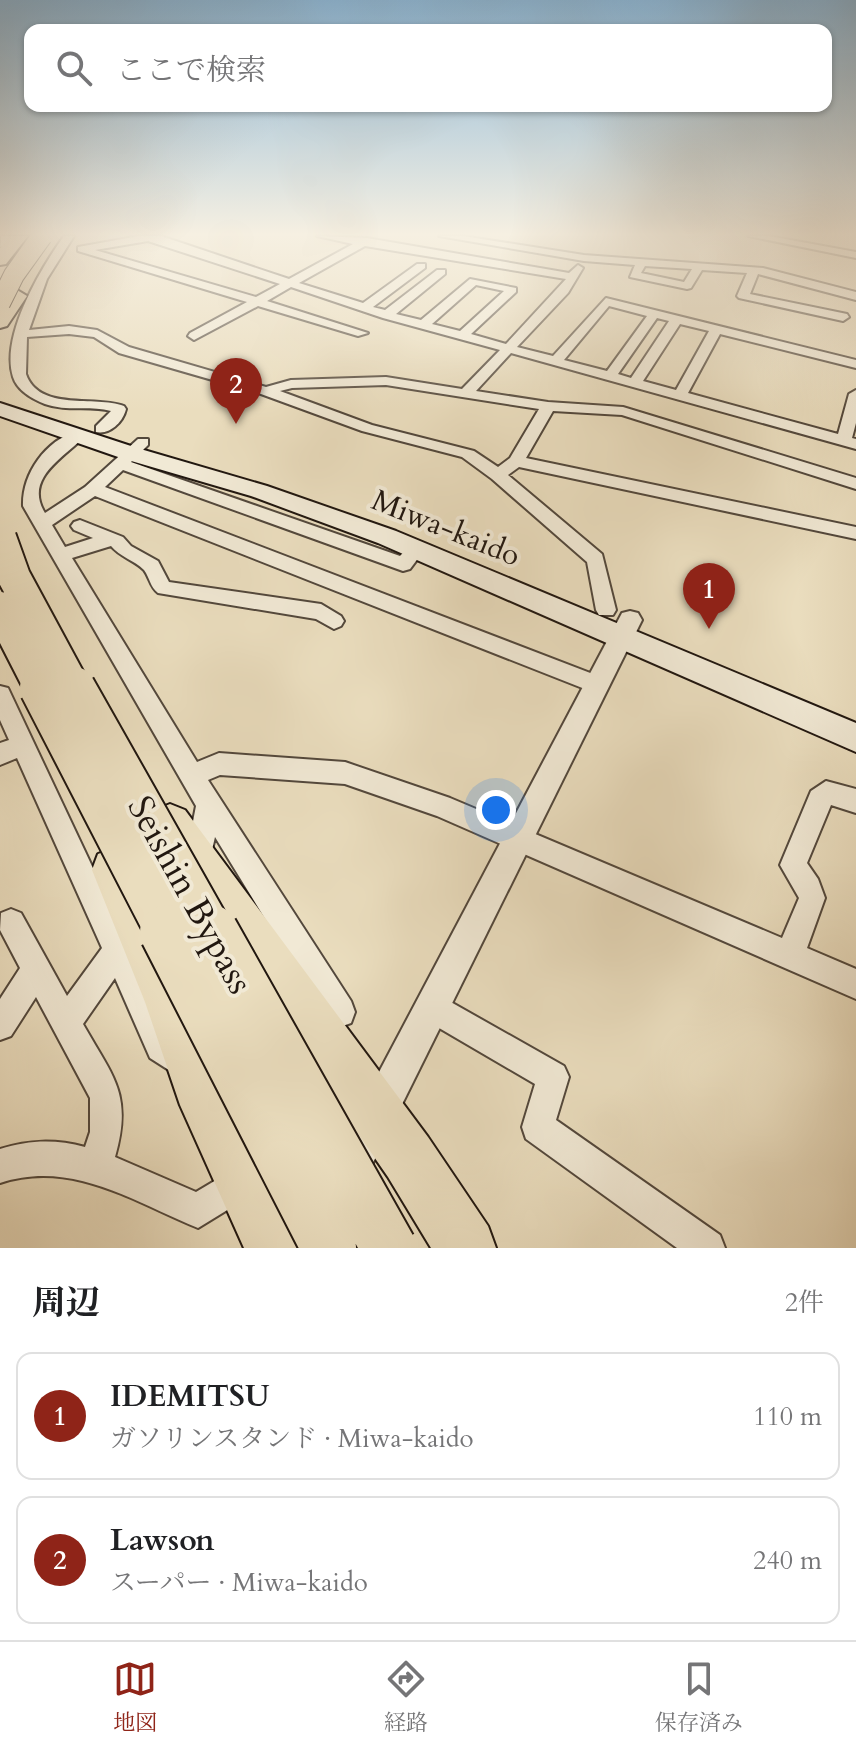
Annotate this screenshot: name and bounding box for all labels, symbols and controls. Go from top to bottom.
search box [24,24,832,112]
icon: search [52,46,96,90]
text: ここで検索 [116,50,266,91]
pin: 2 [210,358,262,424]
street label: Miwa-kaido [366,480,526,576]
pin: 1 [683,563,735,629]
street label: Seishin Bypass [116,787,264,1003]
your location [476,790,516,830]
text: 周辺 [32,1280,100,1326]
text: 2件 [785,1285,824,1320]
text: IDEMITSU [110,1376,270,1417]
text: 1 [53,1399,67,1434]
text: 110 m [753,1399,822,1434]
text: ガソリンスタンド · Miwa-kaido [110,1421,474,1456]
text: Lawson [110,1520,215,1561]
text: 2 [53,1543,67,1578]
text: 240 m [753,1543,822,1578]
text: スーパー · Miwa-kaido [110,1565,368,1600]
tab: 地図 [113,1657,157,1738]
tab: 経路 [384,1657,428,1738]
tab: 保存済み [655,1657,743,1738]

